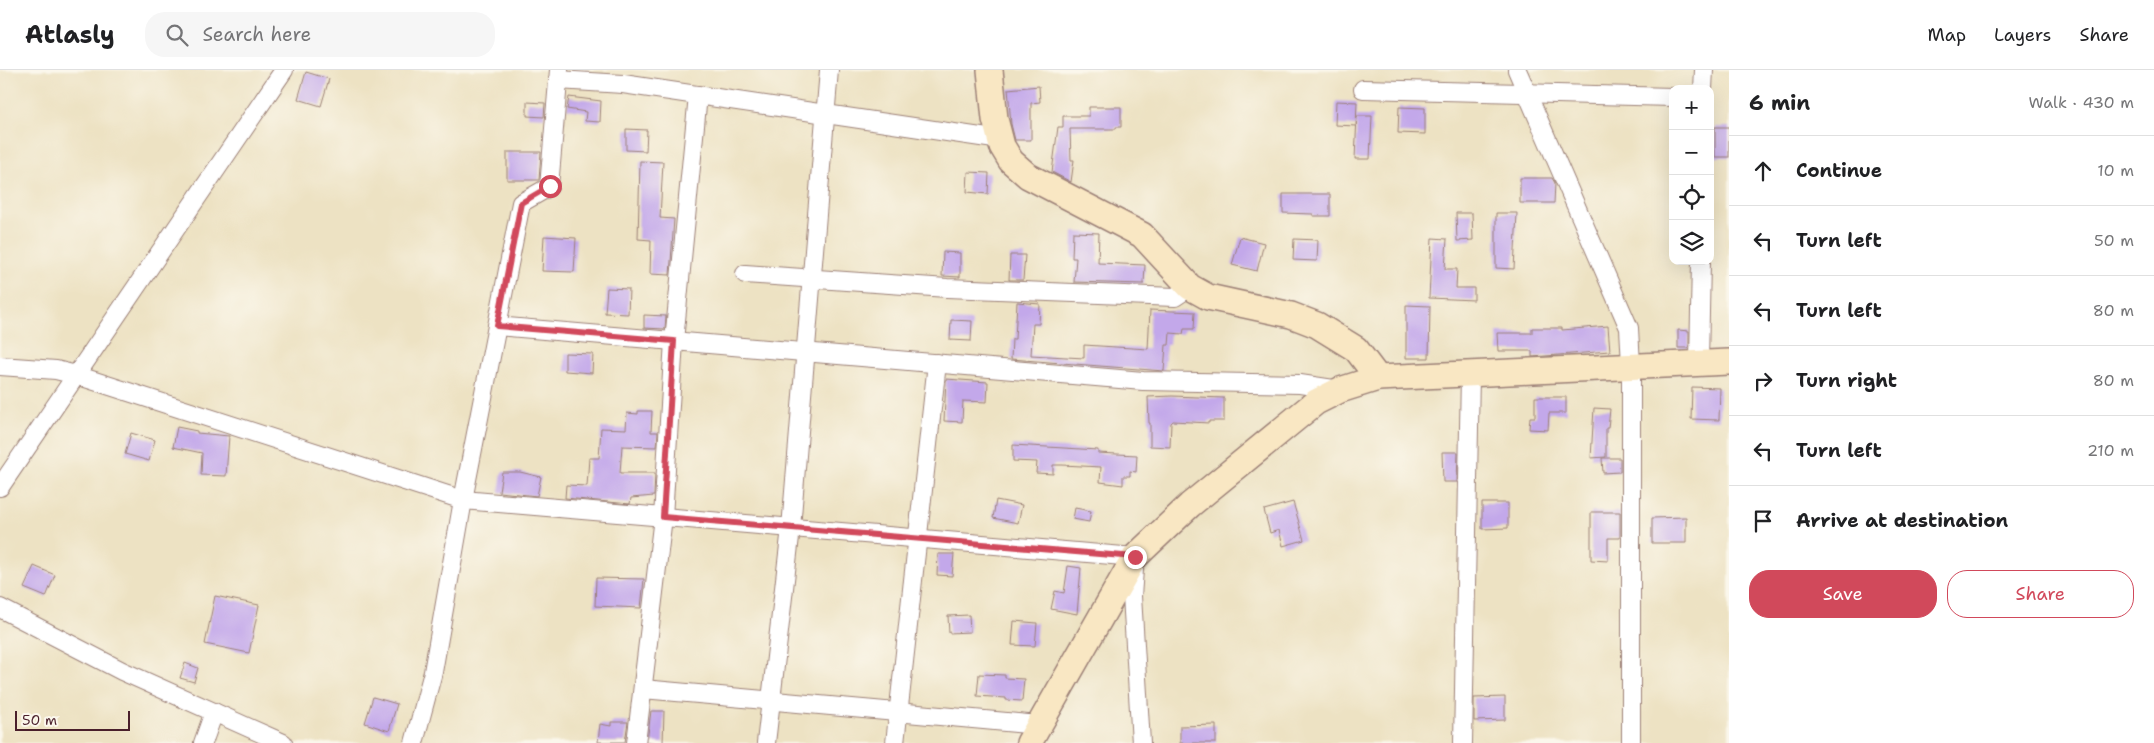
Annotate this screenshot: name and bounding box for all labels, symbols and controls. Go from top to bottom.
search box [145,12,495,57]
text: Atlasly [25,19,115,51]
icon: search [163,21,191,49]
text: Search here [203,22,311,47]
text: Map [1928,23,1966,47]
text: Layers [1994,23,2051,47]
text: Share [2079,23,2129,47]
map controls [1669,85,1714,265]
button: + [1669,85,1714,130]
text: 6 min [1749,89,1810,117]
text: Walk · 430 m [2028,92,2134,113]
button: − [1669,130,1714,175]
icon: ahead [1749,157,1777,185]
text: Continue [1796,158,1882,183]
text: 10 m [2097,160,2134,181]
route start [539,175,562,198]
button: locate [1669,175,1714,220]
button: layers [1669,220,1714,265]
icon: left [1749,227,1777,255]
text: Turn left [1796,228,1882,253]
text: 50 m [2094,230,2134,251]
icon: left [1749,297,1777,325]
text: Turn left [1796,298,1882,323]
text: 80 m [2093,300,2134,321]
icon: right [1749,367,1777,395]
text: Turn right [1796,368,1897,393]
text: 80 m [2093,370,2134,391]
icon: left [1749,437,1777,465]
text: Turn left [1796,438,1882,463]
text: 210 m [2087,440,2134,461]
icon: arrive [1749,507,1777,535]
text: Arrive at destination [1796,508,2008,533]
route end [1124,546,1147,569]
button: Save [1749,570,1937,618]
button: Share [1947,570,2134,618]
scale bar [15,708,130,731]
text: 50 m [22,711,57,729]

